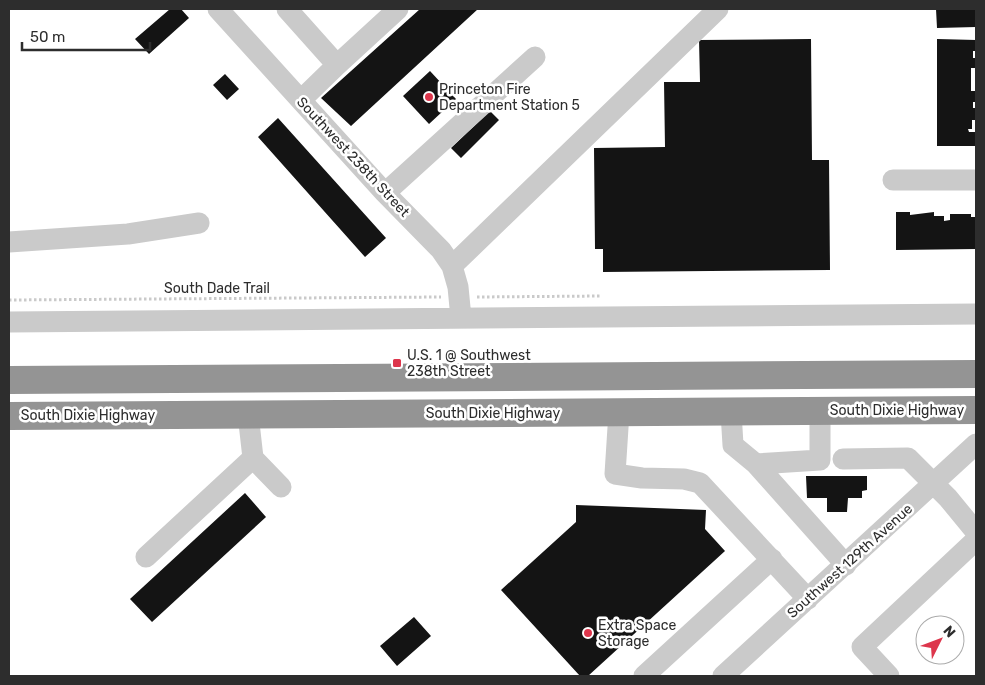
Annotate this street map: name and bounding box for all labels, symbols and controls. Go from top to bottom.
scale bar [22,20,150,52]
text: 50 m [30,28,65,46]
place label: Princeton Fire Department Station 5 [439,81,580,114]
marker: Princeton Fire Department Station 5 [423,91,435,103]
street label: Southwest 238th Street [293,94,413,221]
street label: South Dade Trail [164,280,270,297]
place label: U.S. 1 @ Southwest 238th Street [407,347,531,380]
marker: U.S. 1 @ Southwest 238th Street [391,357,403,369]
street label: South Dixie Highway [830,402,964,419]
street label: South Dixie Highway [426,405,560,422]
street label: South Dixie Highway [21,407,155,424]
street label: Southwest 129th Avenue [784,500,916,622]
north arrow [915,615,965,665]
place label: Extra Space Storage [598,617,676,650]
text: N [940,622,959,641]
marker: Extra Space Storage [582,627,594,639]

